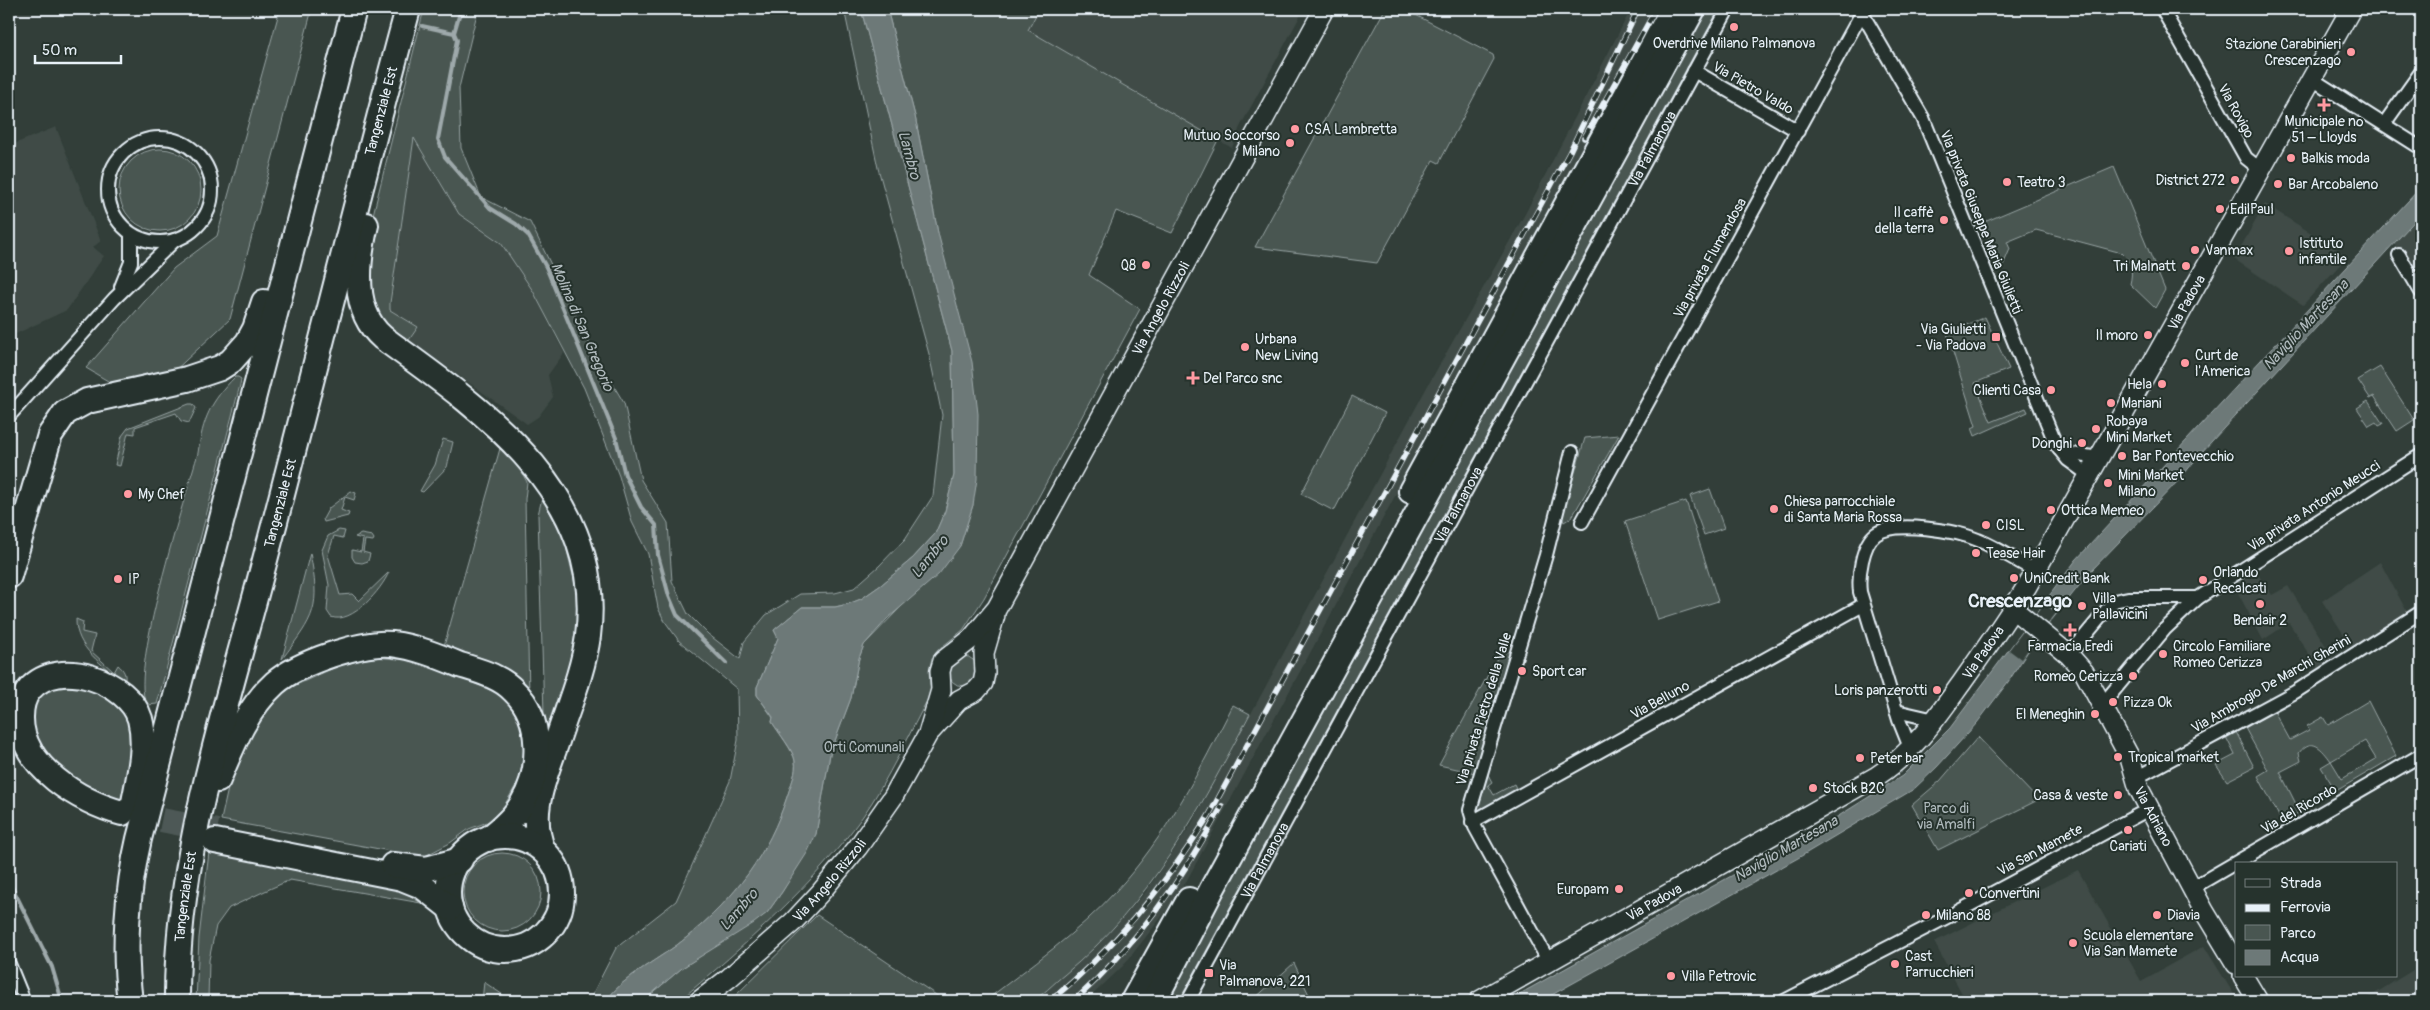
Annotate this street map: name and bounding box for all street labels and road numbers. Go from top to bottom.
street label: Via Pietro Valdo [1709,58,1797,118]
street label: Tangenziale Est [361,64,401,157]
street label: Via Rovigo [2214,81,2258,142]
street label: Via Palmanova [1624,108,1679,190]
street label: Via privata Giuseppe Maria Giulietti [1936,128,2026,317]
street label: Via privata Flumendosa [1670,195,1750,321]
street label: Via Angelo Rizzoli [1128,258,1193,358]
street label: Via Padova [2164,272,2209,333]
street label: Tangenziale Est [260,456,300,549]
street label: Via privata Antonio Meucci [2245,457,2384,555]
street label: Via Palmanova [1430,464,1486,546]
street label: Via Padova [1959,623,2007,682]
street label: Via privata Pietro della Valle [1453,630,1515,788]
street label: Via Ambrogio De Marchi Gherini [2188,631,2354,737]
street label: Via Belluno [1628,677,1693,723]
street label: Via del Ricordo [2258,780,2340,838]
street label: Via Adriano [2131,783,2177,850]
street label: Via Palmanova [1237,819,1292,902]
street label: Via San Mamete [1994,820,2086,880]
street label: Via Angelo Rizzoli [789,835,870,925]
street label: Tangenziale Est [171,849,200,942]
street label: Via Padova [1623,880,1685,925]

